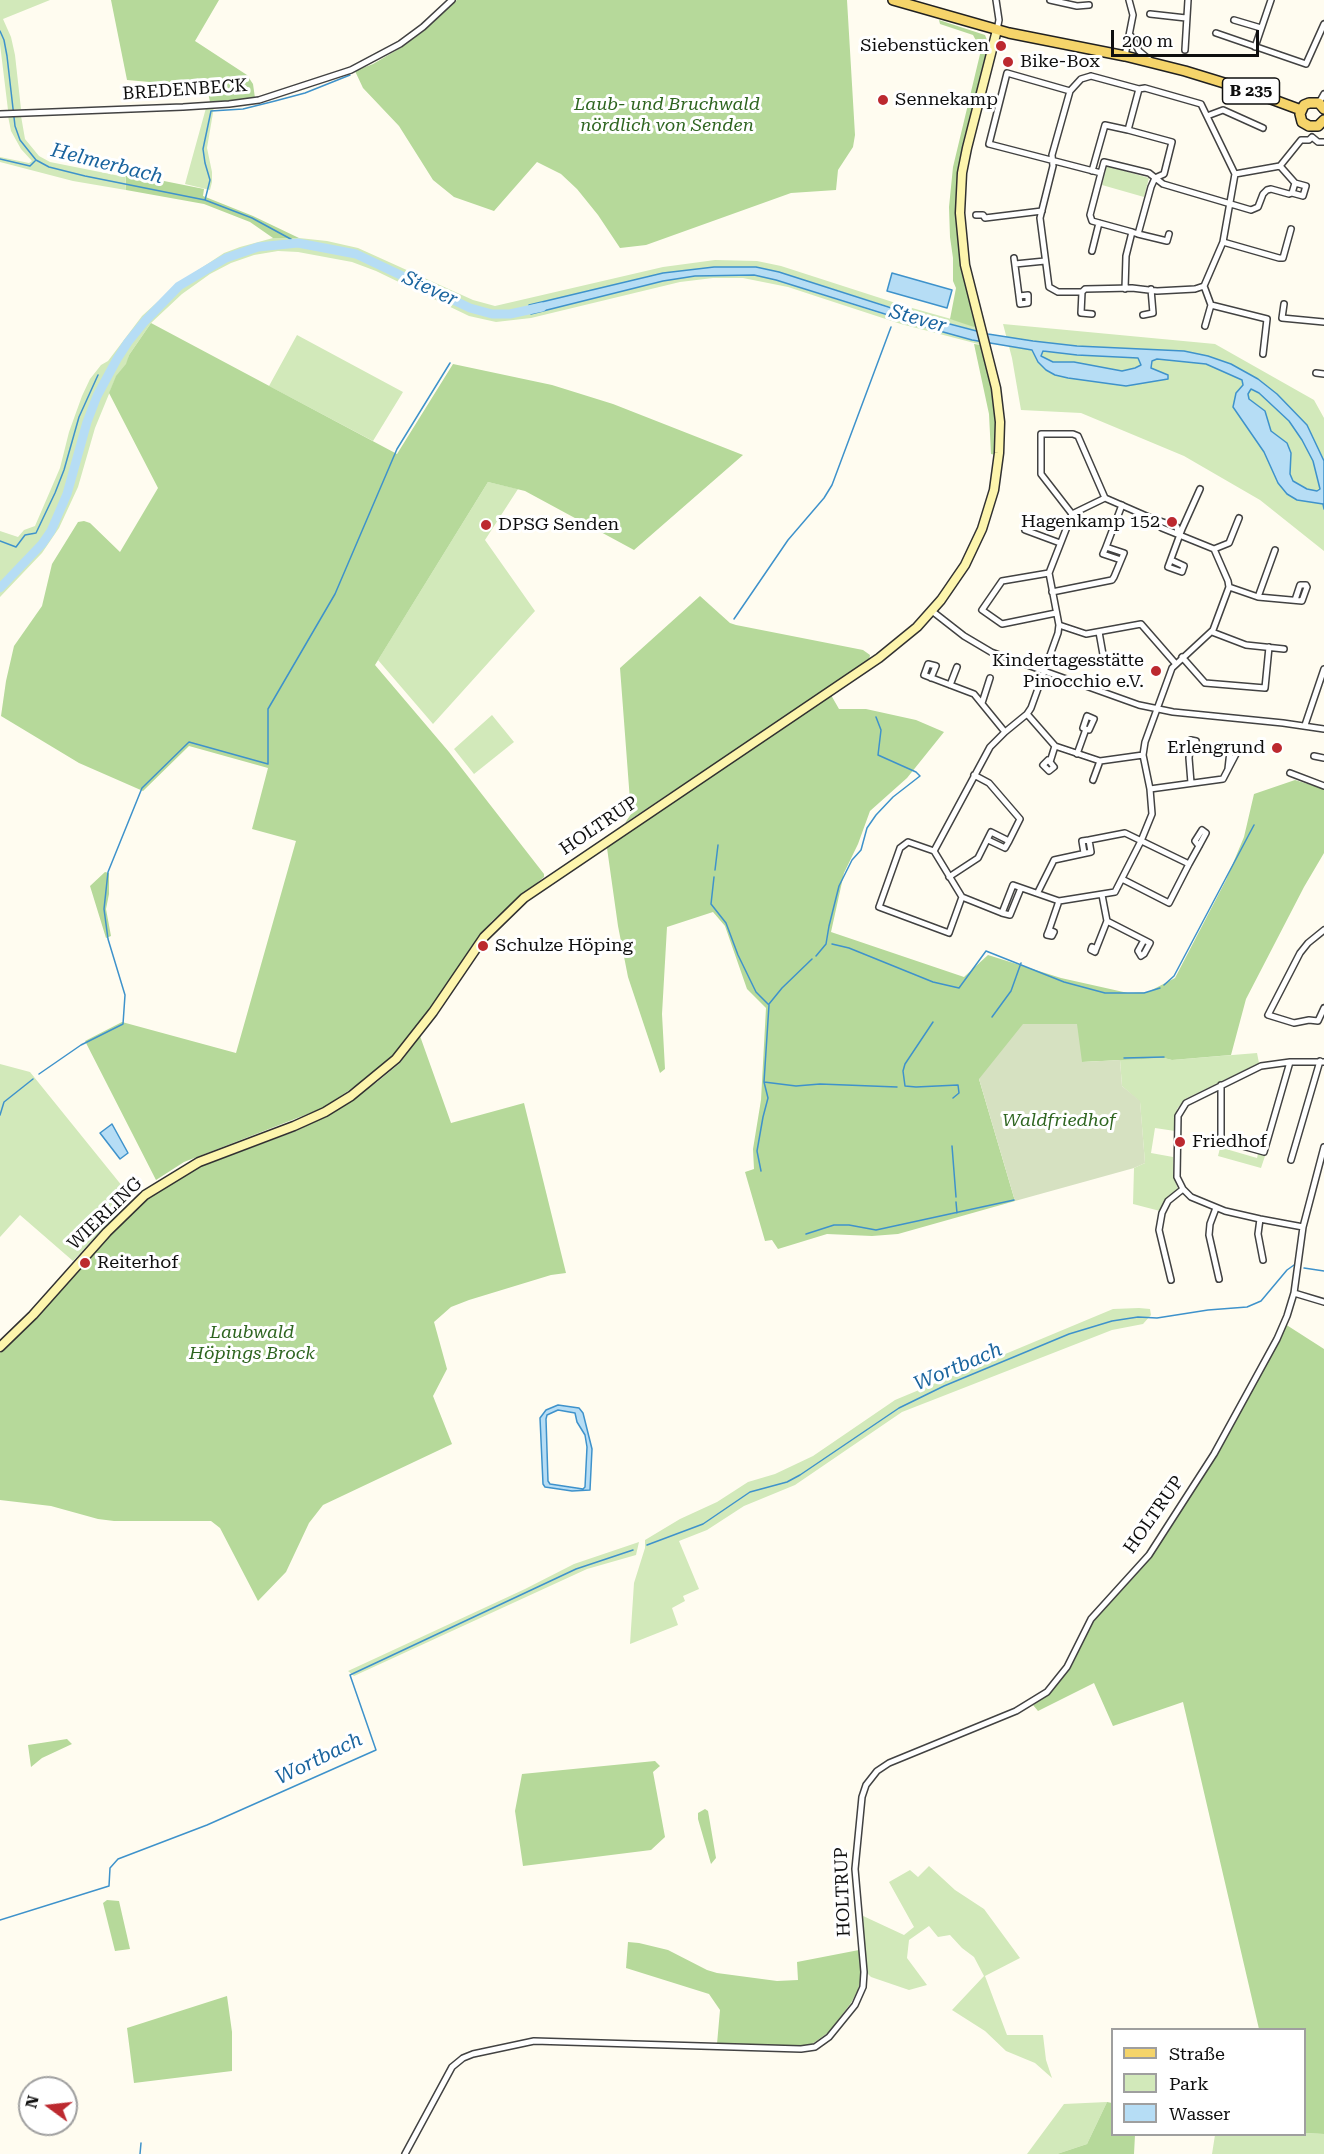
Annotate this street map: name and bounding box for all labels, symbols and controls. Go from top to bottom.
scale bar [1114,18,1262,56]
text: 200 m [1122,30,1173,51]
place label: Siebenstücken [860,35,989,57]
marker: Siebenstücken [994,39,1008,53]
place label: Bike-Box [1020,51,1100,73]
marker: Bike-Box [1001,55,1015,69]
street label: BREDENBECK [122,75,248,105]
road number: B 235 [1222,78,1280,104]
place label: Sennekamp [895,89,998,111]
marker: Sennekamp [876,93,890,107]
park label: Laub- und Bruchwald nördlich von Senden [574,94,760,136]
water label: Helmerbach [49,139,165,189]
water label: Stever [399,266,461,312]
water label: Stever [887,299,949,339]
place label: Hagenkamp 152 [1021,511,1160,533]
place label: DPSG Senden [498,514,619,536]
marker: Hagenkamp 152 [1165,515,1179,529]
marker: DPSG Senden [479,518,493,532]
place label: Kindertagesstätte Pinocchio e.V. [992,650,1144,692]
marker: Kindertagesstätte Pinocchio e.V. [1149,664,1163,678]
place label: Erlengrund [1167,737,1265,759]
marker: Erlengrund [1270,741,1284,755]
street label: HOLTRUP [556,792,642,860]
place label: Schulze Höping [495,935,633,957]
marker: Schulze Höping [476,939,490,953]
park label: Waldfriedhof [1002,1110,1116,1132]
place label: Friedhof [1192,1131,1267,1153]
marker: Friedhof [1173,1135,1187,1149]
street label: WIERLING [63,1173,147,1255]
place label: Reiterhof [97,1252,178,1274]
marker: Reiterhof [78,1256,92,1270]
park label: Laubwald Höpings Brock [189,1322,315,1364]
water label: Wortbach [910,1338,1006,1396]
street label: HOLTRUP [1119,1472,1189,1558]
water label: Wortbach [272,1728,366,1790]
street label: HOLTRUP [831,1847,855,1937]
legend [1111,2028,1306,2136]
text: Straße [1169,2043,1225,2064]
text: Park [1169,2073,1209,2094]
north arrow [18,2076,78,2136]
text: N [21,2093,43,2110]
text: Wasser [1169,2103,1230,2124]

